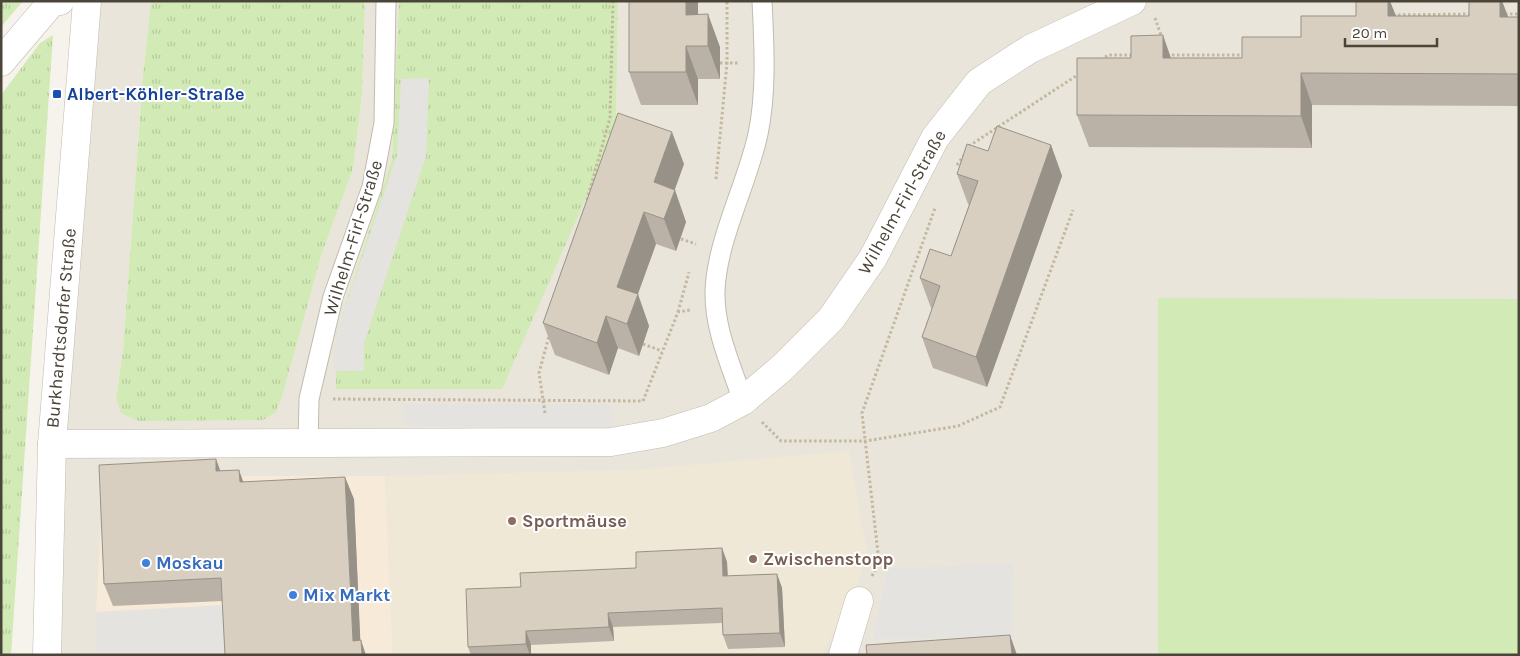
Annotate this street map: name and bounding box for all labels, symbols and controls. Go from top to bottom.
scale bar [1345,15,1438,47]
text: 20 m [1352,24,1387,42]
place label: Albert-Köhler-Straße [67,83,245,105]
marker: Albert-Köhler-Straße [51,88,63,100]
street label: Wilhelm-Firl-Straße [853,126,951,278]
street label: Wilhelm-Firl-Straße [319,157,387,319]
street label: Burkhardtsdorfer Straße [41,227,81,429]
place label: Sportmäuse [522,510,627,532]
marker: Sportmäuse [506,515,518,527]
place label: Zwischenstopp [763,548,894,570]
place label: Moskau [156,552,224,574]
marker: Zwischenstopp [747,553,759,565]
marker: Moskau [140,557,152,569]
place label: Mix Markt [303,584,390,606]
marker: Mix Markt [287,589,299,601]

